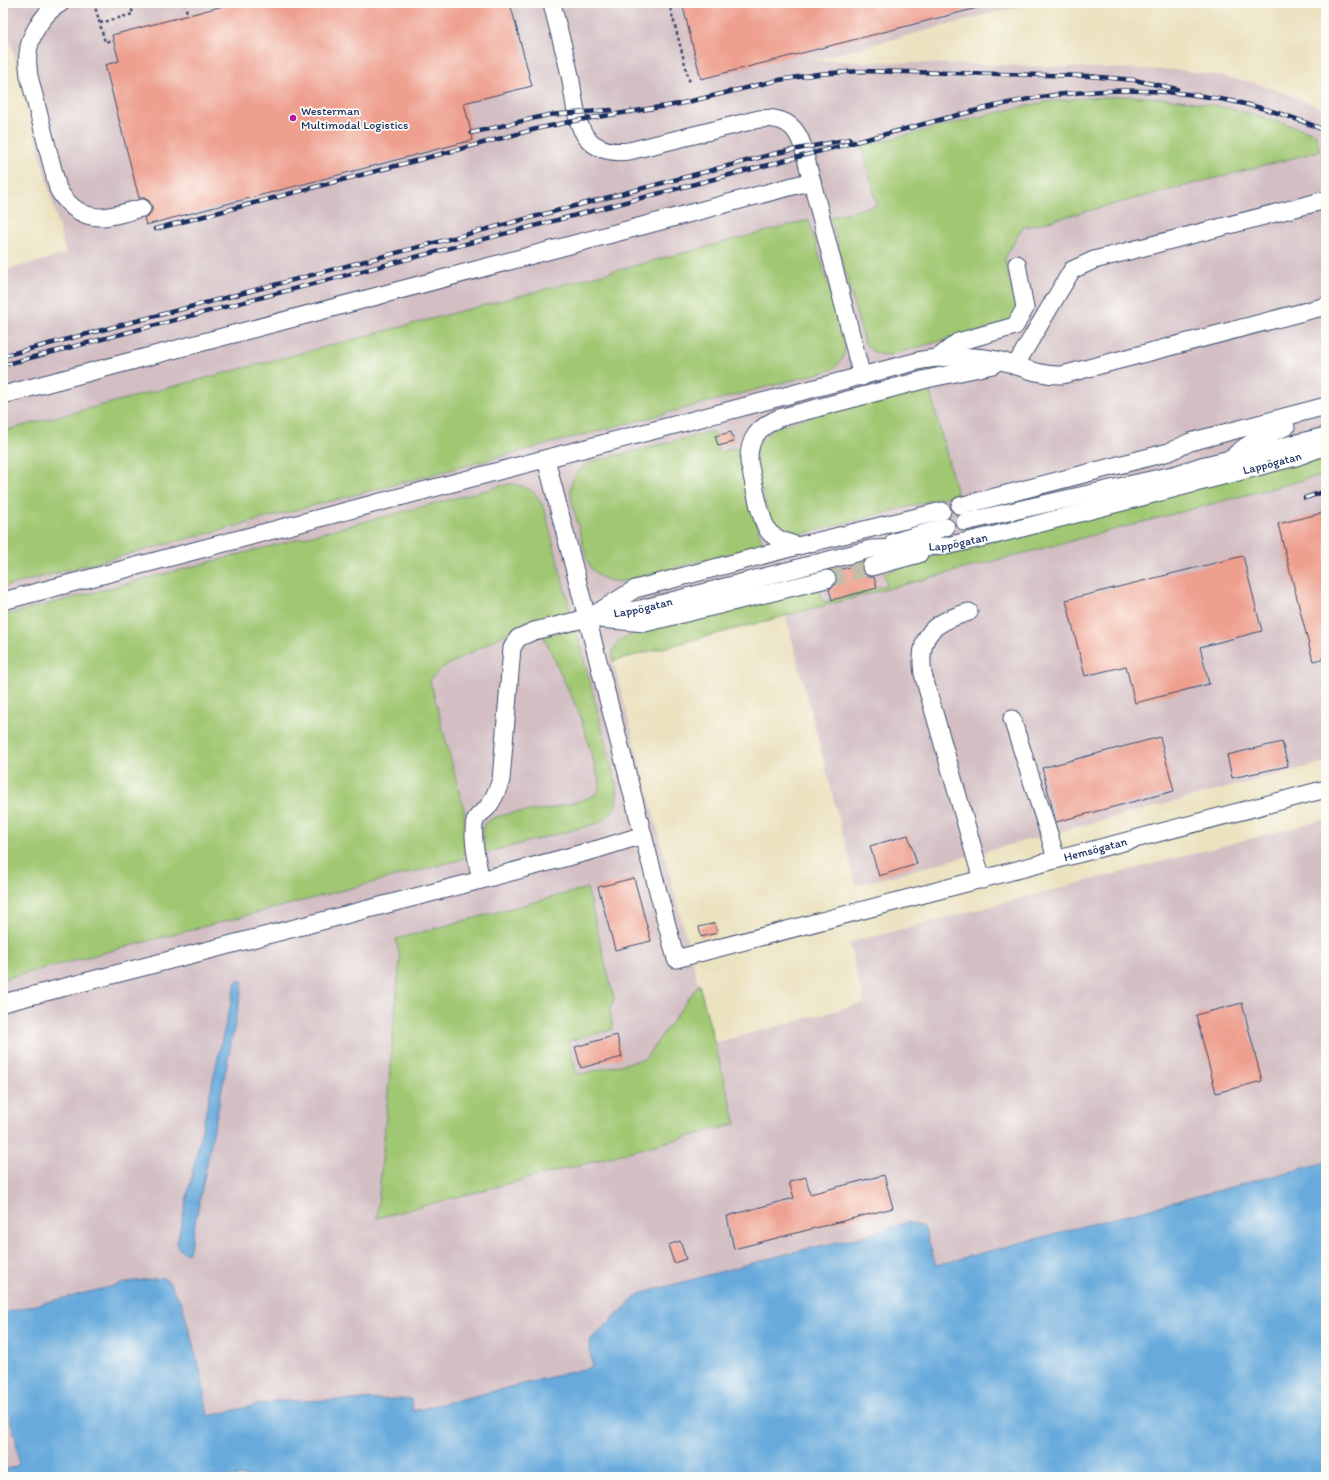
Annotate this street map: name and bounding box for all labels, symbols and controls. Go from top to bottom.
place label: Westerman Multimodal Logistics [301,104,408,132]
marker: Westerman Multimodal Logistics [288,113,298,123]
street label: Lappögatan [1241,448,1304,477]
street label: Lappögatan [928,530,990,554]
street label: Lappögatan [612,594,675,621]
street label: Hemsögatan [1062,834,1129,864]

